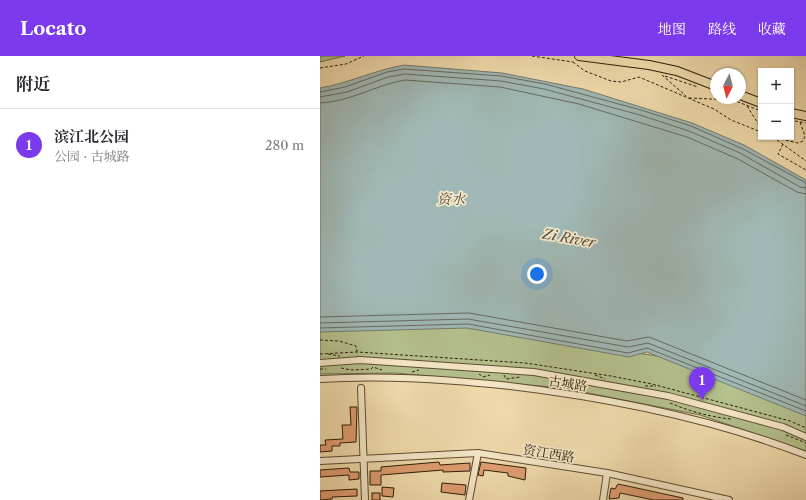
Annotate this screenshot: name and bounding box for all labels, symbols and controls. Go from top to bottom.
text: Locato [20,17,86,40]
text: 地图 [658,20,686,38]
text: 路线 [708,20,736,38]
text: 收藏 [758,20,786,38]
north arrow [710,68,746,104]
map controls [758,68,794,140]
button: + [758,68,794,104]
text: 附近 [16,74,50,94]
button: − [758,104,794,140]
text: 滨江北公园 [54,127,129,146]
text: 1 [26,137,32,153]
text: 280 m [265,137,304,153]
text: 公园 · 古城路 [54,148,130,164]
water label: 资水 [437,190,467,208]
water label: Zi River [540,224,599,252]
your location [527,264,547,284]
pin: 1 [689,367,715,400]
street label: 古城路 [547,372,589,394]
street label: 资江西路 [522,441,576,465]

